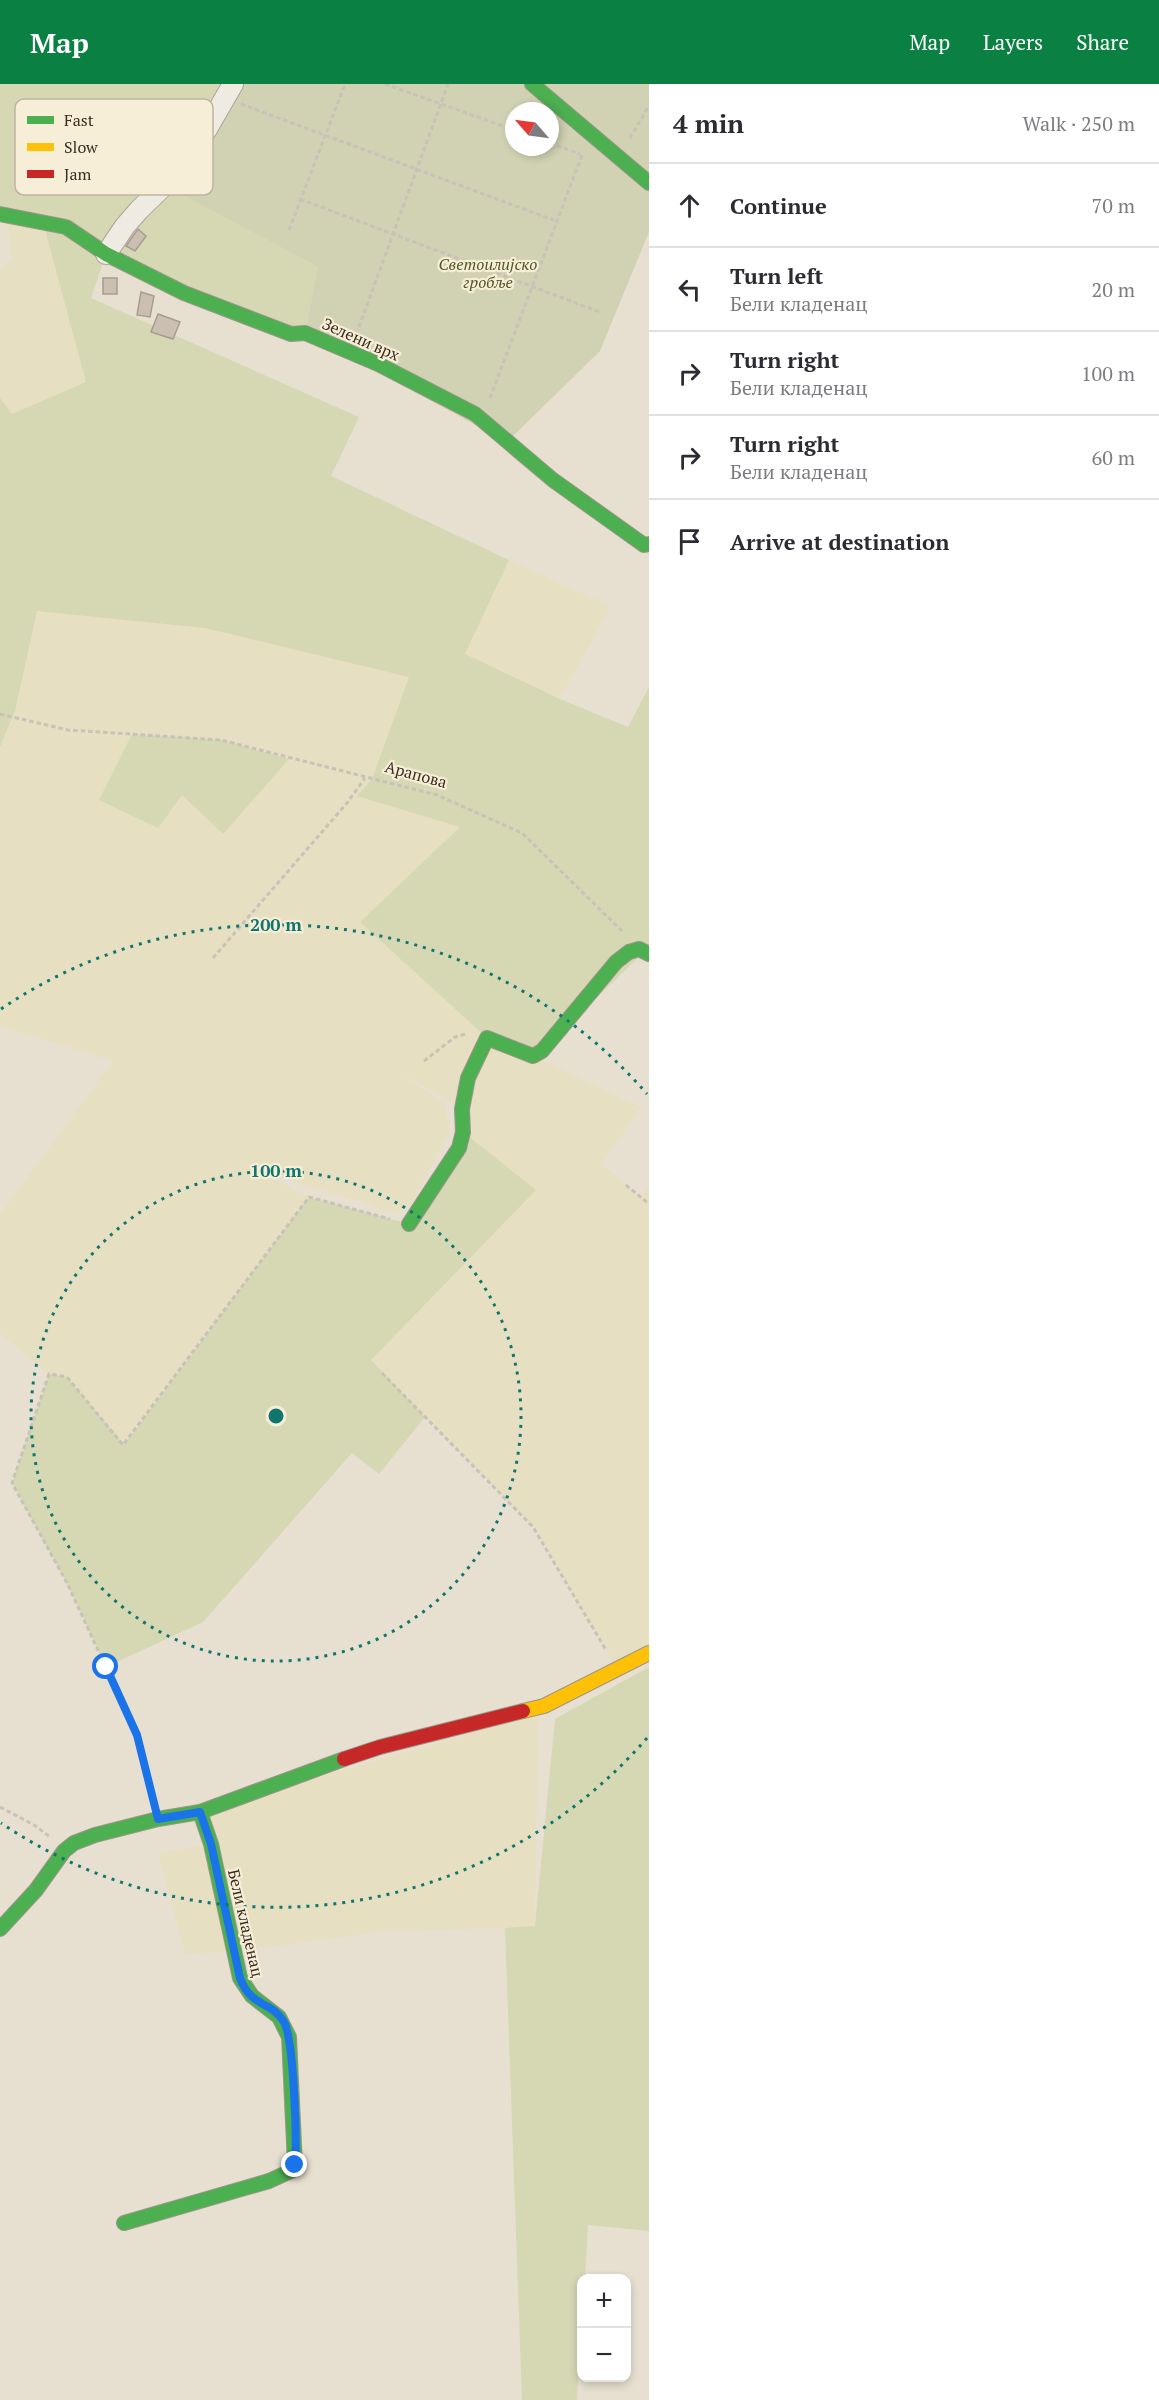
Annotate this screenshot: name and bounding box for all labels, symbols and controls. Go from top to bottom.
text: Map [30,24,89,61]
text: Map [909,28,950,56]
text: Layers [983,28,1043,56]
text: Share [1076,28,1129,56]
legend [15,99,213,195]
north arrow [505,102,559,156]
text: 4 min [673,106,744,140]
text: Fast [64,109,94,131]
text: Walk · 250 m [1023,110,1135,137]
text: Slow [64,136,98,158]
text: Jam [64,163,92,185]
icon: ahead [673,189,706,222]
text: Continue [730,191,827,220]
text: 70 m [1092,192,1135,219]
park label: Светоилијско гробље [439,253,537,293]
text: Turn left [730,261,823,290]
icon: left [673,273,706,306]
text: 20 m [1092,276,1135,303]
text: Бели кладенац [730,290,868,317]
street label: Зелени врх [319,312,404,366]
text: Turn right [730,345,839,374]
icon: right [673,357,706,390]
text: 100 m [1081,360,1135,387]
text: Бели кладенац [730,374,868,401]
text: Turn right [730,429,839,458]
icon: right [673,441,706,474]
text: 60 m [1092,444,1135,471]
text: Бели кладенац [730,458,868,485]
icon: arrive [673,525,706,558]
text: Arrive at destination [730,527,949,556]
street label: Арапова [383,755,449,793]
text: 200 m [250,912,302,936]
text: 100 m [250,1158,302,1182]
centre of rings [266,1406,286,1426]
route start [92,1653,118,1679]
street label: Бели кладенац [223,1867,269,1979]
route end [281,2151,307,2177]
map controls [577,2274,631,2382]
button: + [577,2274,631,2328]
button: − [577,2328,631,2382]

